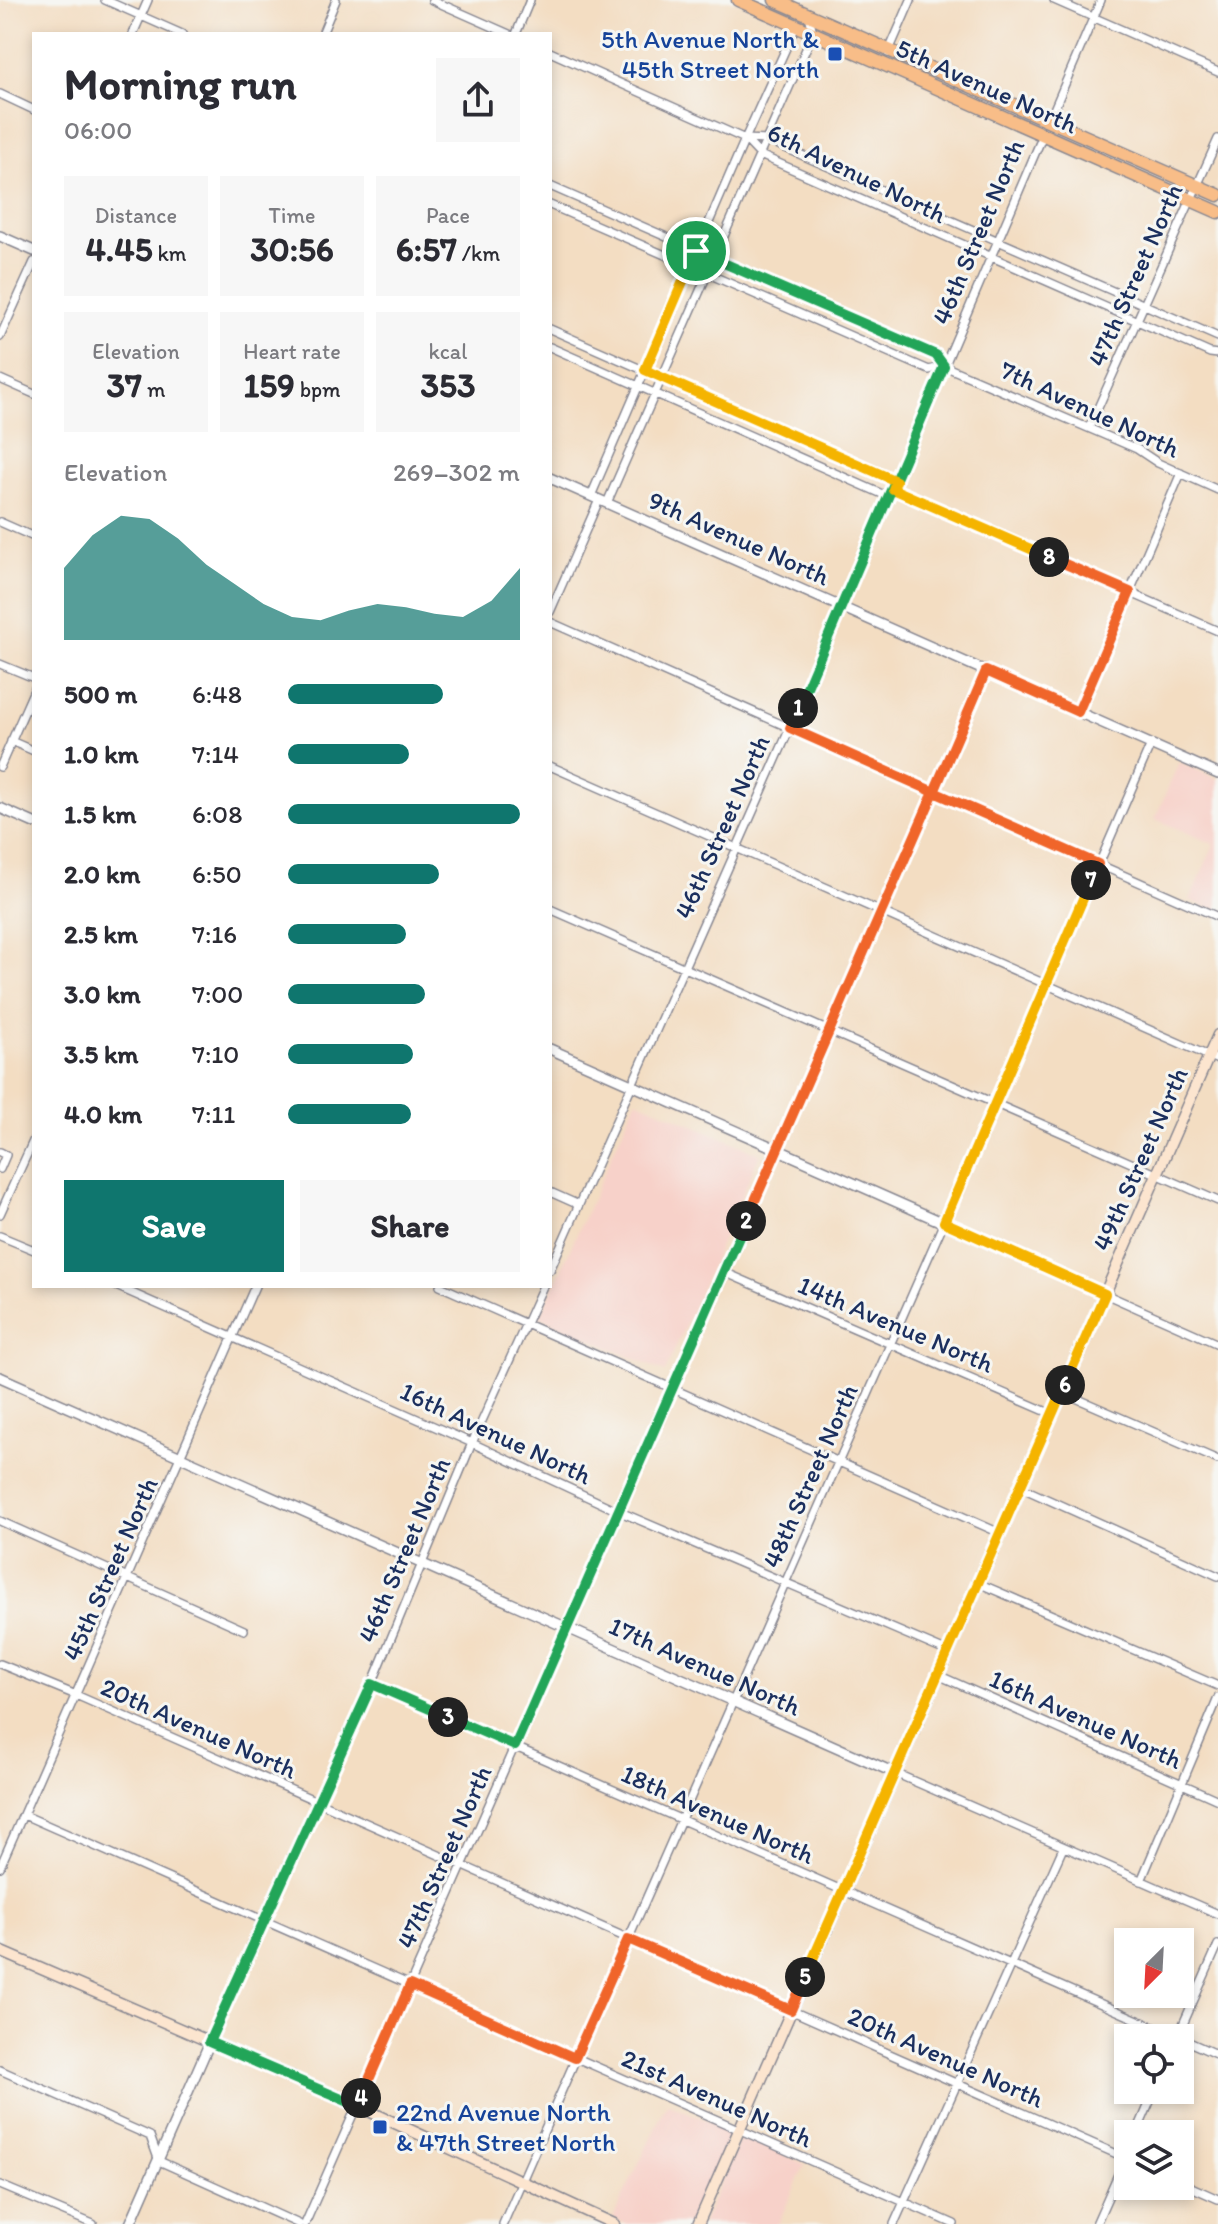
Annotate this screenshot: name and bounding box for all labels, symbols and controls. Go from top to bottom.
place label: 5th Avenue North & 45th Street North [601,23,819,85]
street label: 5th Avenue North [891,32,1083,140]
marker: 5th Avenue North & 45th Street North [826,45,844,63]
text: Morning run [64,57,297,110]
button: share [436,58,520,142]
text: 06:00 [64,114,132,146]
street label: 6th Avenue North [762,116,952,230]
street label: 46th Street North [925,135,1031,329]
street label: 47th Street North [1080,179,1190,371]
text: Distance [95,202,177,229]
text: Time [269,202,315,229]
text: Pace [426,202,470,229]
pin [662,217,730,285]
text: 4.45 [85,229,153,270]
text: 30:56 [250,229,334,270]
text: 6:57 [396,229,457,270]
icon: arrive [674,229,718,273]
text: km [153,240,187,267]
text: /km [457,240,500,267]
text: Elevation [92,338,180,365]
text: Heart rate [243,338,341,365]
text: kcal [428,338,468,365]
street label: 7th Avenue North [995,353,1185,465]
text: 37 [107,365,142,406]
text: 159 [243,365,295,406]
text: 353 [421,365,475,406]
text: m [142,376,165,403]
text: bpm [295,376,341,403]
text: Elevation [64,456,167,488]
text: 269–302 m [393,456,520,488]
street label: 9th Avenue North [643,484,835,592]
pin: 8 [1029,537,1069,577]
text: 8 [1043,543,1055,570]
text: 500 m [64,678,137,710]
text: 6:48 [192,678,242,710]
pin: 1 [778,688,818,728]
text: 1 [793,694,803,721]
street label: 46th Street North [667,730,777,924]
text: 1.0 km [64,738,139,770]
text: 7:14 [192,738,239,770]
text: 1.5 km [64,798,136,830]
text: 6:08 [192,798,242,830]
text: 2.0 km [64,858,140,890]
text: 6:50 [192,858,242,890]
pin: 7 [1071,860,1111,900]
text: 7 [1086,866,1096,893]
text: 2.5 km [64,918,138,950]
text: 7:16 [192,918,237,950]
text: 3.0 km [64,978,141,1010]
text: 7:00 [192,978,243,1010]
text: 3.5 km [64,1038,138,1070]
text: 7:10 [192,1038,239,1070]
street label: 49th Street North [1085,1062,1195,1256]
text: 4.0 km [64,1098,142,1130]
text: 7:11 [192,1098,235,1130]
button: Save [64,1180,284,1272]
button: Share [300,1180,520,1272]
pin: 2 [726,1201,766,1241]
text: 2 [740,1207,752,1234]
street label: 14th Avenue North [793,1268,999,1380]
pin: 6 [1045,1365,1085,1405]
text: 6 [1059,1371,1071,1398]
street label: 16th Avenue North [395,1375,597,1491]
street label: 48th Street North [755,1379,865,1573]
street label: 46th Street North [351,1453,457,1647]
street label: 45th Street North [55,1472,165,1666]
street label: 17th Avenue North [604,1609,806,1723]
street label: 16th Avenue North [985,1662,1187,1776]
street label: 20th Avenue North [96,1670,302,1786]
pin: 3 [428,1697,468,1737]
text: 3 [442,1703,454,1730]
street label: 18th Avenue North [616,1757,820,1871]
street label: 47th Street North [389,1761,499,1953]
north arrow [1114,1928,1194,2008]
map controls [1114,1928,1194,2200]
pin: 5 [785,1957,825,1997]
text: 5 [799,1963,811,1990]
street label: 20th Avenue North [843,1999,1049,2115]
button: locate [1114,2024,1194,2104]
street label: 21st Avenue North [617,2042,817,2154]
pin: 4 [341,2078,381,2118]
text: 4 [354,2084,368,2111]
place label: 22nd Avenue North & 47th Street North [396,2096,615,2158]
marker: 22nd Avenue North & 47th Street North [371,2118,389,2136]
button: layers [1114,2120,1194,2200]

